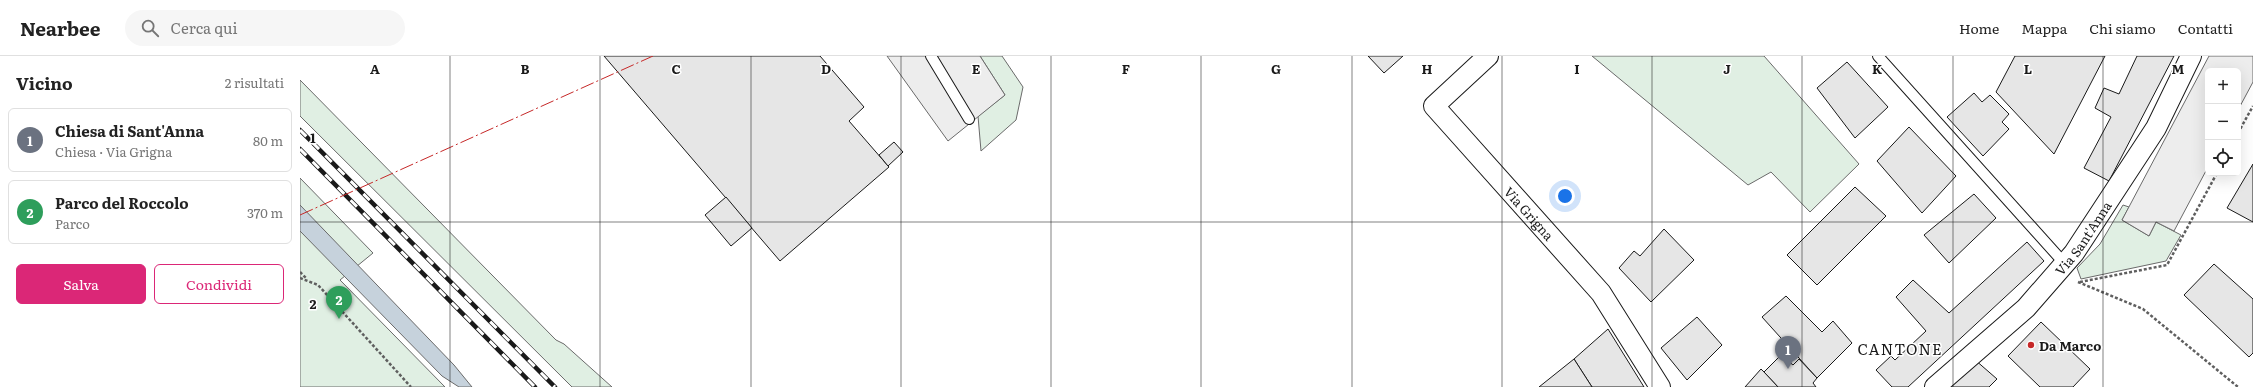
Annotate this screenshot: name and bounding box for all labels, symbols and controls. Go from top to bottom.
search box [125,10,405,46]
text: Nearbee [20,14,101,42]
text: Cerca qui [171,16,238,39]
icon: search [139,17,161,39]
text: Home [1959,18,1999,38]
text: Mappa [2021,18,2067,38]
text: Chi siamo [2089,18,2156,38]
text: Contatti [2178,18,2233,38]
text: A [370,59,380,78]
text: B [521,59,530,78]
text: C [671,59,681,78]
text: D [821,59,831,78]
text: E [972,59,981,78]
text: F [1122,59,1130,78]
text: G [1271,59,1281,78]
text: H [1422,59,1433,78]
text: I [1574,59,1580,78]
text: J [1723,59,1731,78]
text: K [1872,59,1883,78]
text: L [2024,59,2032,78]
text: M [2172,59,2185,78]
map controls [2205,68,2241,176]
button: + [2205,68,2241,104]
text: Vicino [16,70,73,95]
text: 2 risultati [225,73,284,92]
button: − [2205,104,2241,140]
text: Chiesa di Sant'Anna [55,119,204,142]
text: 1 [310,128,316,147]
text: 1 [27,131,33,150]
text: 80 m [253,131,283,150]
button: locate [2205,140,2241,176]
text: Chiesa · Via Grigna [55,142,172,161]
street label: Via Grigna [1500,182,1559,244]
your location [1555,186,1575,206]
text: Parco del Roccolo [55,191,189,214]
street label: Via Sant'Anna [2050,197,2115,279]
text: 2 [27,203,33,222]
text: 370 m [247,203,283,222]
text: Parco [55,214,90,233]
button: Salva [16,264,146,304]
button: Condividi [154,264,284,304]
pin: 2 [326,286,352,319]
text: 2 [310,294,317,313]
pin: 1 [1775,336,1801,369]
place label: Da Marco [2039,336,2101,355]
district label: CANTONE [1857,337,1943,360]
marker: Da Marco [2026,340,2036,350]

